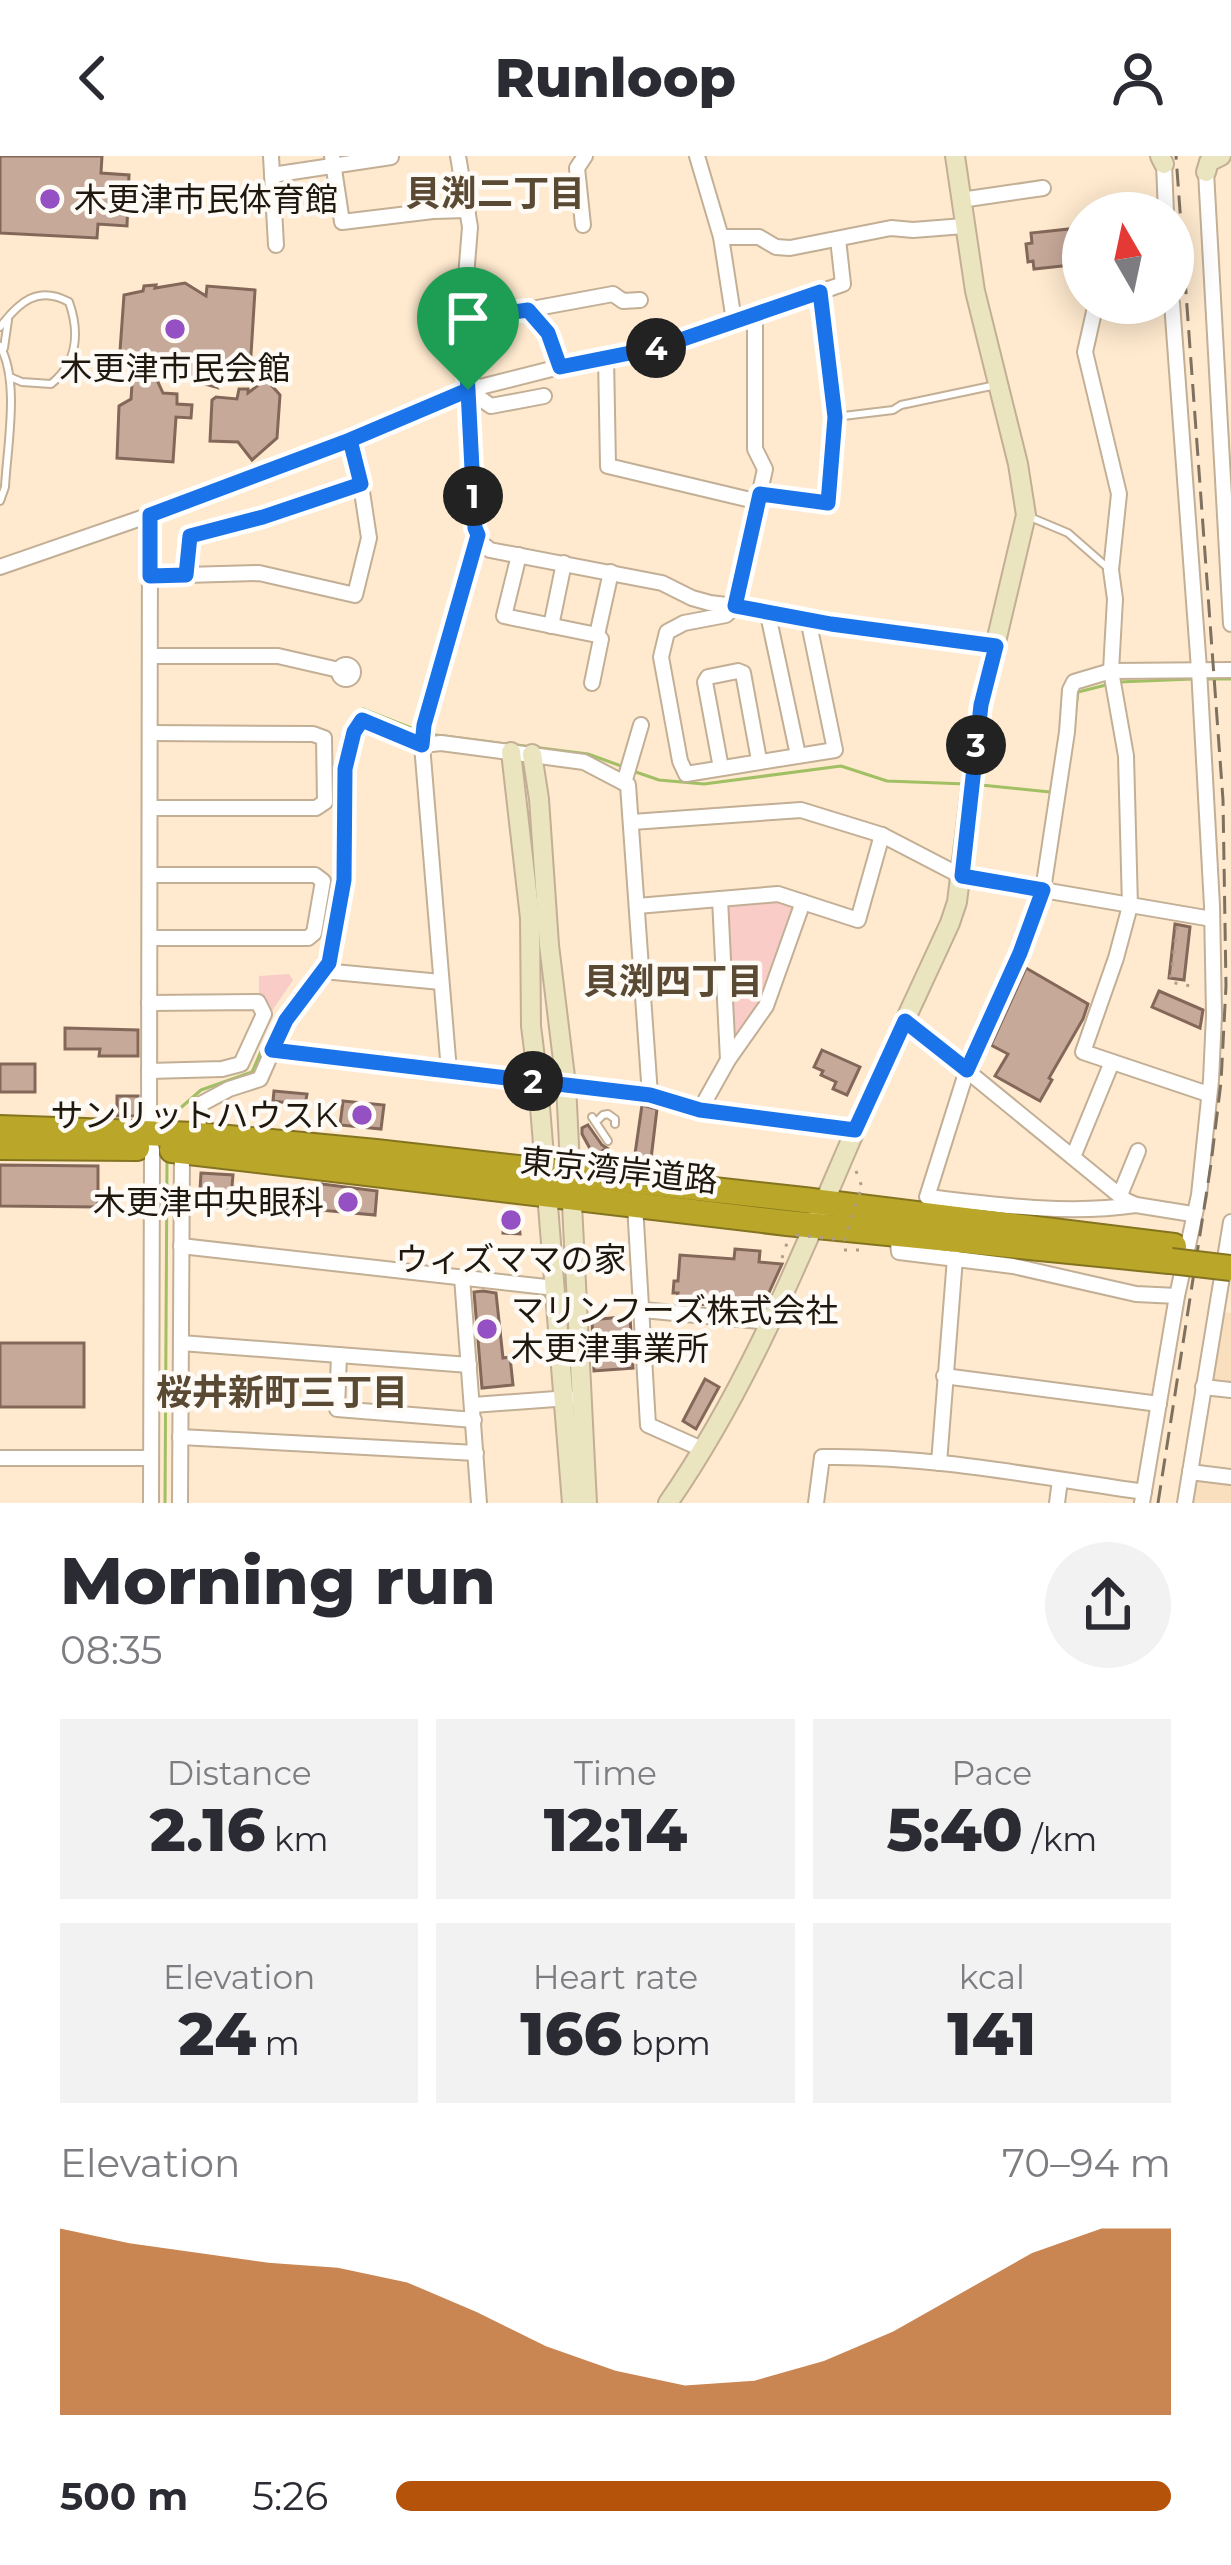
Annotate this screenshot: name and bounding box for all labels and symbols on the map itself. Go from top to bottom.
district label: 貝渕二丁目 [405,171,585,215]
place label: 木更津市民体育館 [74,179,338,219]
marker: 木更津市民体育館 [37,186,63,212]
north arrow [1062,192,1194,324]
pin [417,267,519,390]
marker: 木更津市民会館 [162,316,188,342]
pin: 4 [626,318,686,378]
place label: 木更津市民会館 [60,348,291,388]
pin: 1 [443,466,503,526]
pin: 3 [946,715,1006,775]
district label: 貝渕四丁目 [583,959,763,1003]
pin: 2 [503,1051,563,1111]
place label: サンリットハウスK [51,1095,339,1135]
marker: サンリットハウスK [349,1102,375,1128]
street label: 東京湾岸道路 [518,1140,720,1200]
place label: 木更津中央眼科 [93,1182,324,1222]
marker: 木更津中央眼科 [335,1189,361,1215]
marker: ウィズママの家 [498,1207,524,1233]
place label: ウィズママの家 [396,1239,627,1279]
place label: マリンフーズ株式会社 木更津事業所 [511,1290,838,1368]
marker: マリンフーズ株式会社 木更津事業所 [474,1316,500,1342]
district label: 桜井新町三丁目 [156,1370,408,1414]

